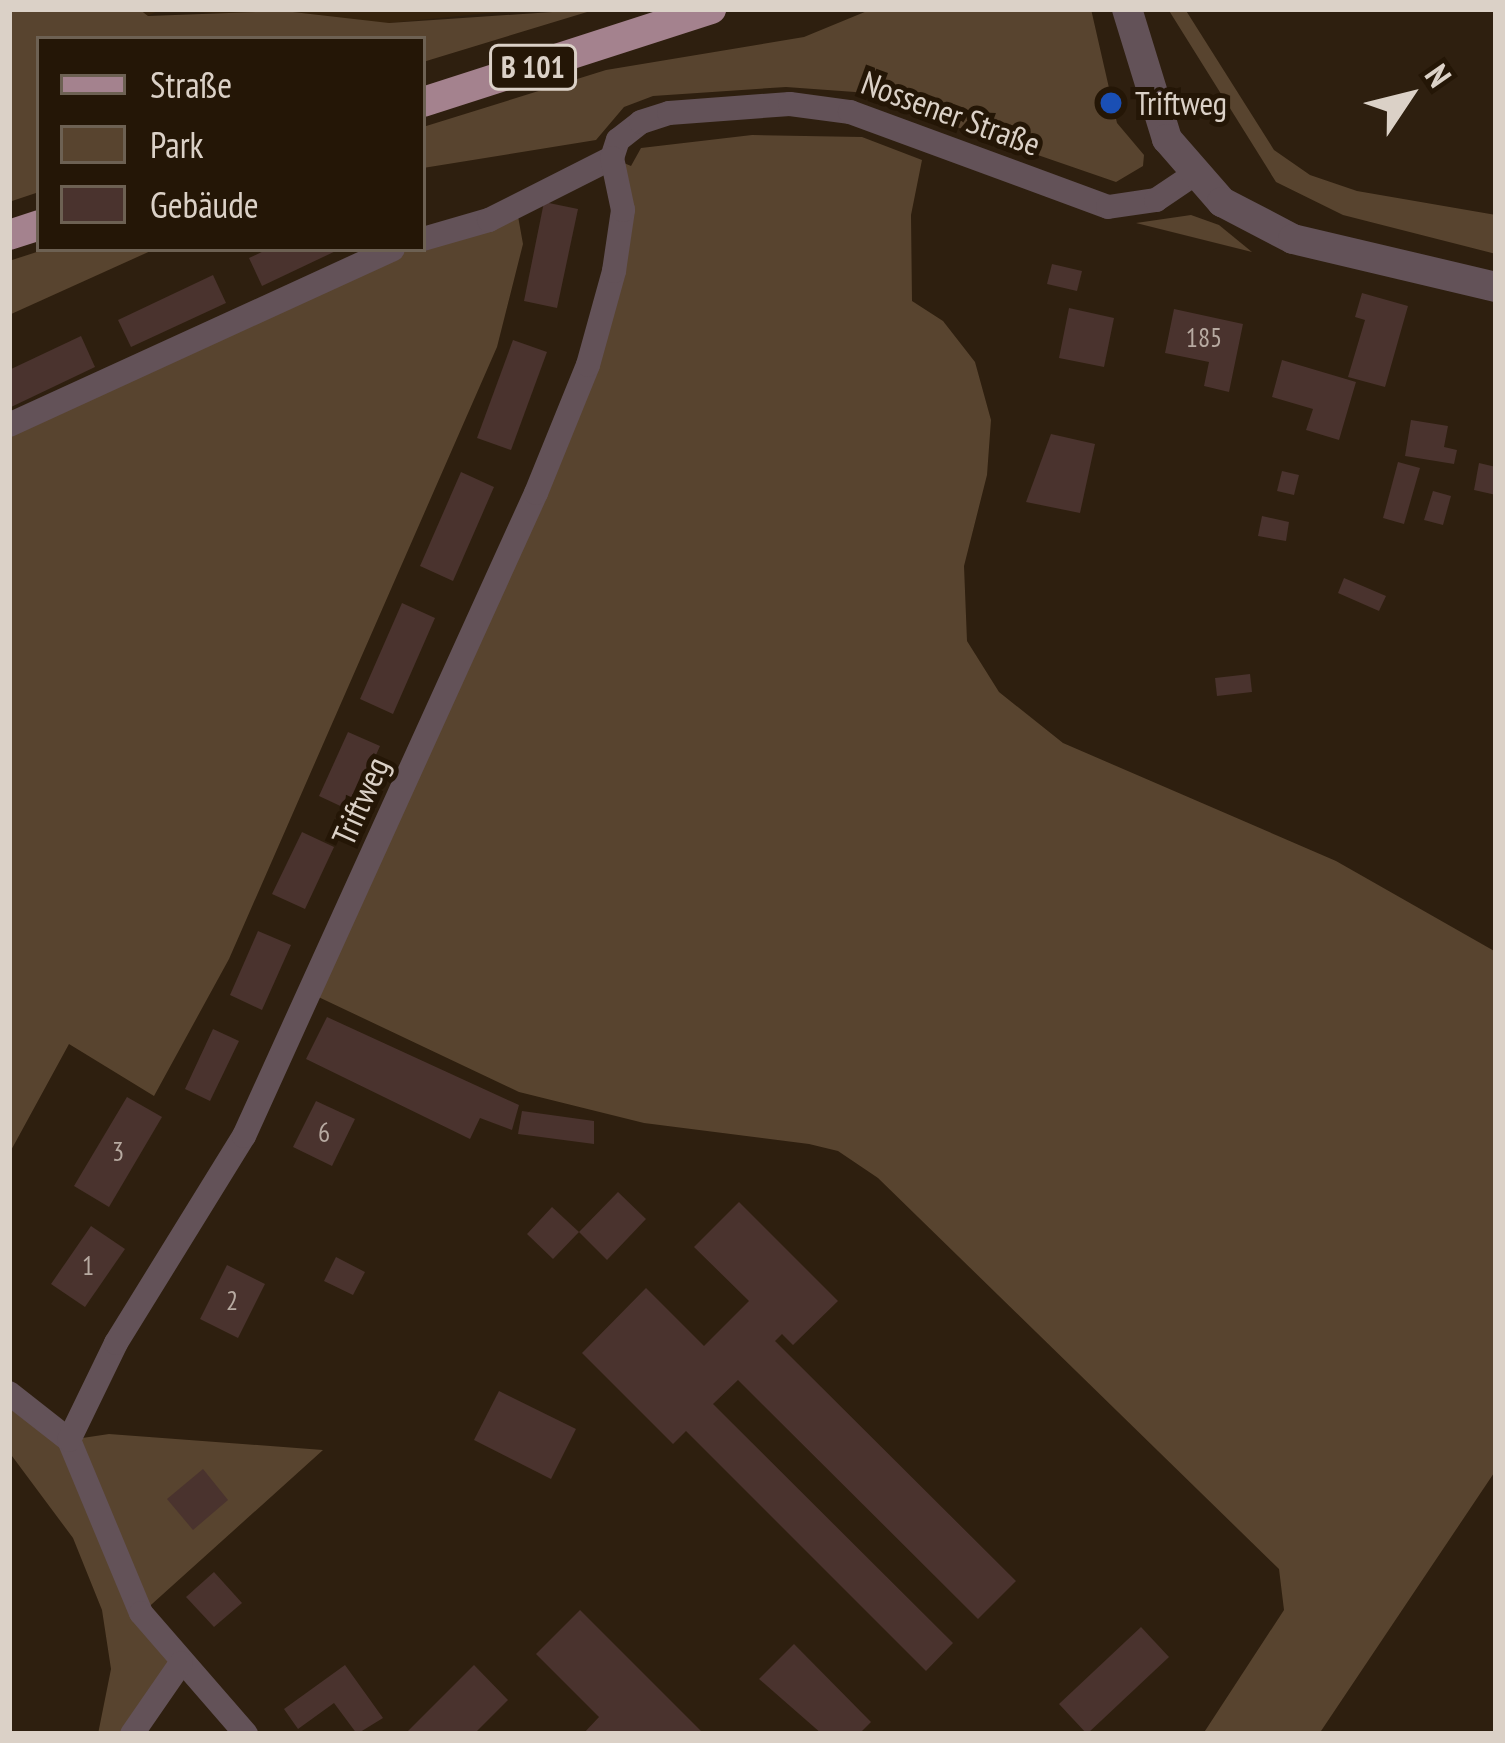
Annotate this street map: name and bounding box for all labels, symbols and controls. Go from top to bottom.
legend [36,36,426,252]
north arrow [1349,36,1469,156]
road number: B 101 [488,43,578,91]
text: N [1416,55,1462,95]
text: Straße [150,61,232,108]
street label: Nossener Straße [856,62,1046,164]
place label: Triftweg [1135,83,1227,123]
marker: Triftweg [1098,90,1124,116]
text: Park [150,121,204,168]
text: Gebäude [150,181,259,228]
house number: 185 [1186,322,1222,354]
street label: Triftweg [323,751,397,851]
house number: 6 [318,1117,330,1149]
house number: 3 [112,1136,124,1168]
house number: 1 [82,1250,94,1282]
house number: 2 [226,1285,238,1317]

